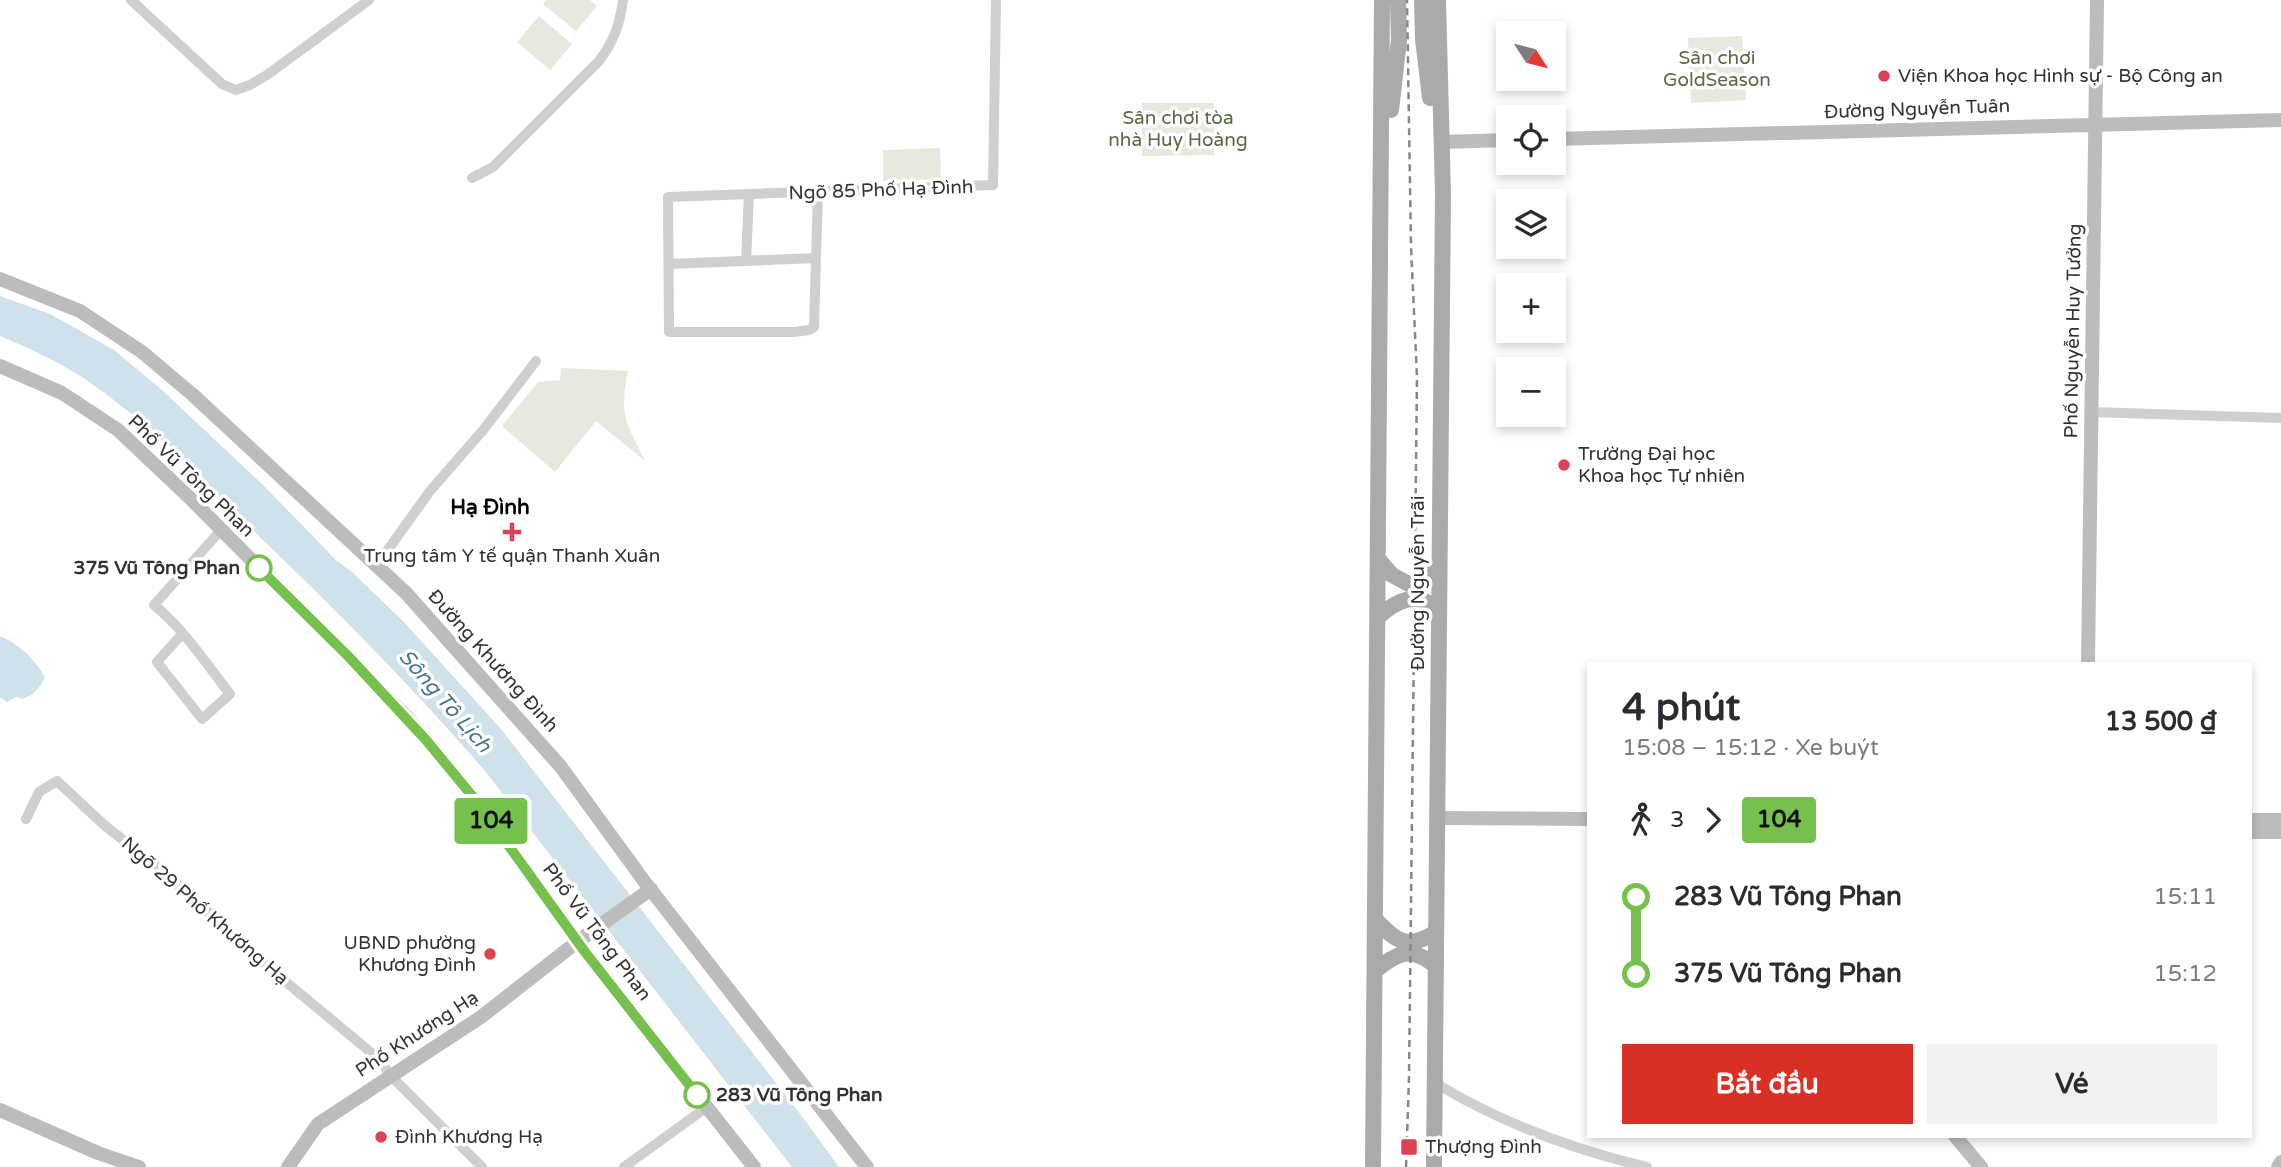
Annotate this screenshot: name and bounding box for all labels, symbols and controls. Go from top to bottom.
north arrow [1496,21,1566,91]
map controls [1496,21,1566,427]
park label: Sân chơi GoldSeason [1663,47,1771,91]
place label: Viện Khoa học Hình sự - Bộ Công an [1898,65,2223,87]
marker: Viện Khoa học Hình sự - Bộ Công an [1876,68,1892,84]
street label: Đường Nguyễn Tuân [1824,95,2010,123]
button: locate [1496,105,1566,175]
park label: Sân chơi tòa nhà Huy Hoàng [1108,107,1248,151]
street label: Ngõ 85 Phố Hạ Đình [788,176,974,204]
button: layers [1496,189,1566,259]
street label: Phố Nguyễn Huy Tưởng [2060,223,2086,439]
button: + [1496,273,1566,343]
button: − [1496,357,1566,427]
street label: Phố Vũ Tông Phan [123,410,259,542]
place label: Trường Đại học Khoa học Tự nhiên [1578,443,1745,487]
marker: Trường Đại học Khoa học Tự nhiên [1556,457,1572,473]
district label: Hạ Đình [450,495,530,520]
street label: Đường Nguyễn Trãi [1407,495,1429,671]
marker: Trung tâm Y tế quận Thanh Xuân [502,522,522,542]
place label: Trung tâm Y tế quận Thanh Xuân [364,545,660,567]
marker: 375 Vũ Tông Phan [246,555,272,581]
place label: 375 Vũ Tông Phan [73,557,240,580]
street label: Đường Khương Đình [423,585,563,737]
water label: Sông Tô Lịch [394,644,497,758]
text: 4 phút [1622,685,1740,731]
text: 13 500 ₫ [2105,706,2217,737]
text: 15:08 – 15:12 · Xe buýt [1622,734,1879,762]
line badge: 104 [451,798,531,844]
icon: walk [1622,801,1660,839]
icon: forward [1694,801,1732,839]
text: 104 [1756,805,1802,834]
text: 104 [468,806,514,835]
text: 3 [1670,806,1684,834]
street label: Ngõ 29 Phố Khương Hạ [117,832,293,990]
street label: Phố Vũ Tông Phan [538,859,656,1005]
text: 283 Vũ Tông Phan [1674,881,1902,912]
text: 15:11 [2153,883,2217,911]
place label: UBND phường Khương Đình [344,932,476,976]
marker: UBND phường Khương Đình [482,946,498,962]
text: 375 Vũ Tông Phan [1674,958,1902,989]
text: 15:12 [2153,960,2217,988]
street label: Phố Khương Hạ [352,986,482,1082]
button: Bắt đầu [1622,1044,1913,1124]
button: Vé [1927,1044,2217,1124]
marker: 283 Vũ Tông Phan [684,1082,710,1108]
place label: 283 Vũ Tông Phan [716,1084,883,1107]
place label: Đình Khương Hạ [395,1126,543,1148]
marker: Đình Khương Hạ [373,1129,389,1145]
place label: Thượng Đình [1425,1136,1542,1158]
marker: Thượng Đình [1399,1137,1419,1157]

